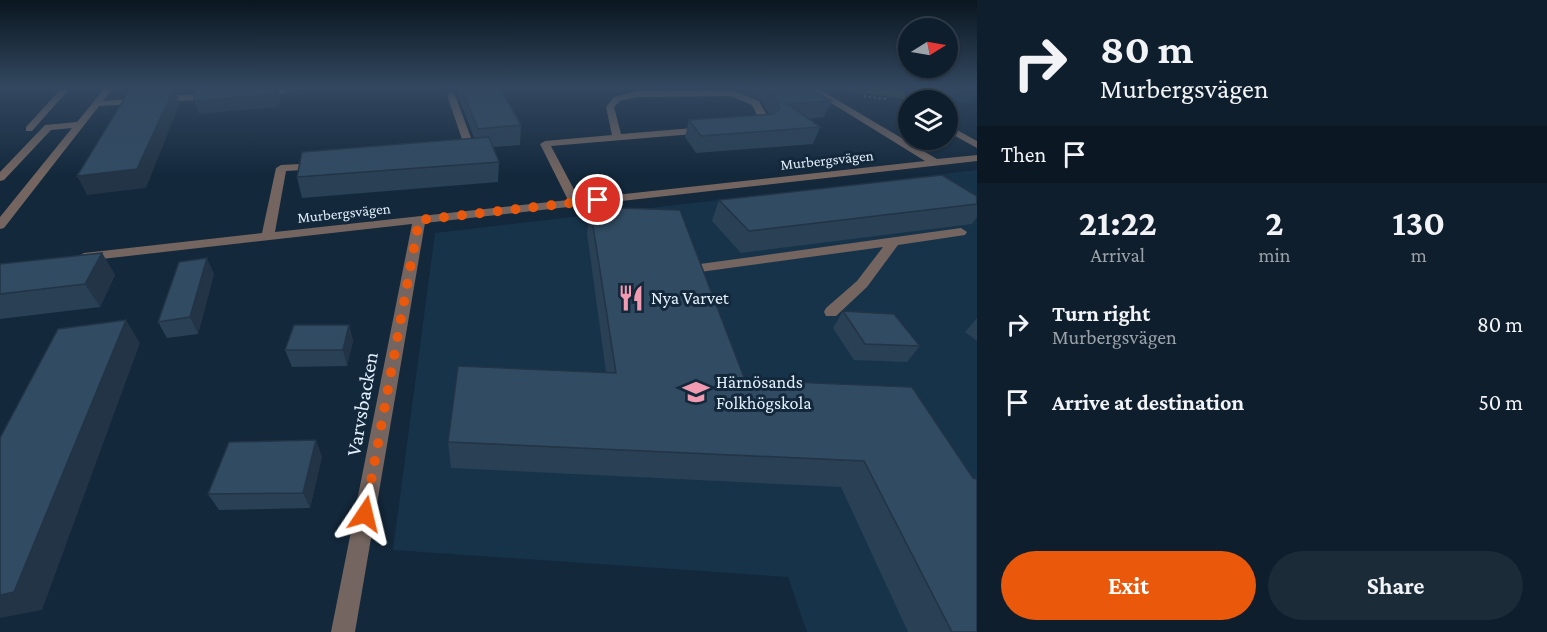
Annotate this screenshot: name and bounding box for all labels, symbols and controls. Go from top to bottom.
north arrow [898,18,958,78]
map controls [898,18,958,150]
icon: right [1001,24,1079,102]
text: 80 m [1100,25,1194,72]
text: Murbergsvägen [1100,74,1269,104]
button: layers [898,90,958,150]
icon: arrive [1058,138,1091,171]
text: Then [1001,142,1046,167]
street label: Murbergsvägen [780,147,874,174]
pin [572,174,623,225]
icon: arrive [581,183,614,216]
street label: Murbergsvägen [297,200,391,227]
text: 21:22 [1079,203,1157,243]
text: 2 [1265,203,1284,243]
text: 130 [1392,203,1445,243]
text: Arrival [1091,244,1145,266]
text: min [1259,244,1291,266]
text: m [1411,244,1427,266]
restaurant icon: Nya Varvet [616,283,646,313]
place label: Nya Varvet [651,288,730,308]
text: Turn right [1052,301,1150,326]
icon: right [1001,308,1034,341]
text: 80 m [1477,312,1523,337]
text: Murbergsvägen [1052,326,1177,348]
street label: Varvsbacken [341,350,383,458]
place label: Härnösands Folkhögskola [716,372,811,413]
school or university icon: Härnösands Folkhögskola [681,377,711,407]
icon: arrive [1001,386,1034,419]
text: Arrive at destination [1052,390,1244,415]
text: 50 m [1478,390,1523,415]
position arrow [333,482,397,546]
button: Exit [1001,551,1256,620]
button: Share [1268,551,1523,620]

